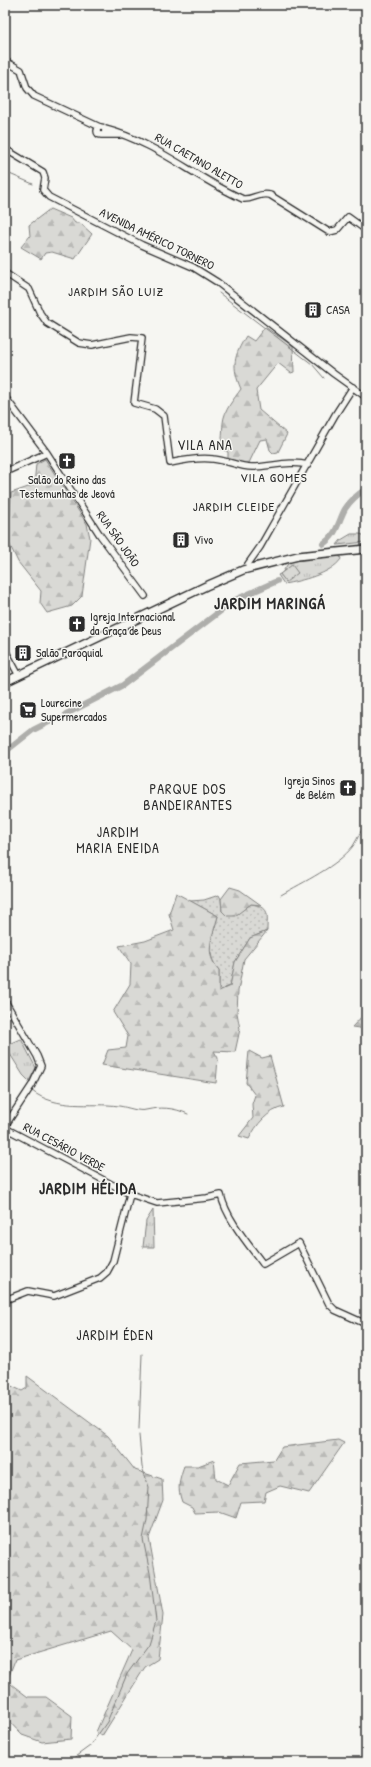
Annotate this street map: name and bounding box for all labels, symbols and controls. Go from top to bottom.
street label: RUA CAETANO ALETTO [152,128,247,193]
street label: AVENIDA AMÉRICO TORNERO [97,203,218,274]
district label: JARDIM SÃO LUIZ [68,282,164,300]
building icon: CASA [303,300,323,320]
place label: CASA [326,301,350,318]
district label: VILA ANA [177,435,233,454]
church icon: Salão do Reino das Testemunhas de Jeová [57,451,77,471]
district label: VILA GOMES [240,468,308,486]
place label: Salão do Reino das Testemunhas de Jeová [19,471,115,502]
district label: JARDIM CLEIDE [193,497,275,515]
street label: RUA SÃO JOÃO [93,507,144,571]
building icon: Vivo [171,530,191,550]
place label: Vivo [194,531,213,548]
district label: JARDIM MARINGÁ [214,592,326,614]
place label: Igreja Internacional da Graça de Deus [90,608,176,639]
church icon: Igreja Internacional da Graça de Deus [67,614,87,634]
building icon: Salão Paroquial [13,643,33,663]
place label: Salão Paroquial [36,644,103,661]
place label: Lourecine Supermercados [41,694,107,725]
supermarket icon: Lourecine Supermercados [18,700,38,720]
place label: Igreja Sinos de Belém [284,772,335,803]
church icon: Igreja Sinos de Belém [338,778,358,798]
district label: PARQUE DOS BANDEIRANTES [143,779,233,814]
district label: JARDIM MARIA ENEIDA [76,822,160,857]
street label: RUA CESÁRIO VERDE [20,1118,109,1176]
district label: JARDIM HÉLIDA [39,1177,137,1199]
district label: JARDIM ÉDEN [76,1325,154,1344]

